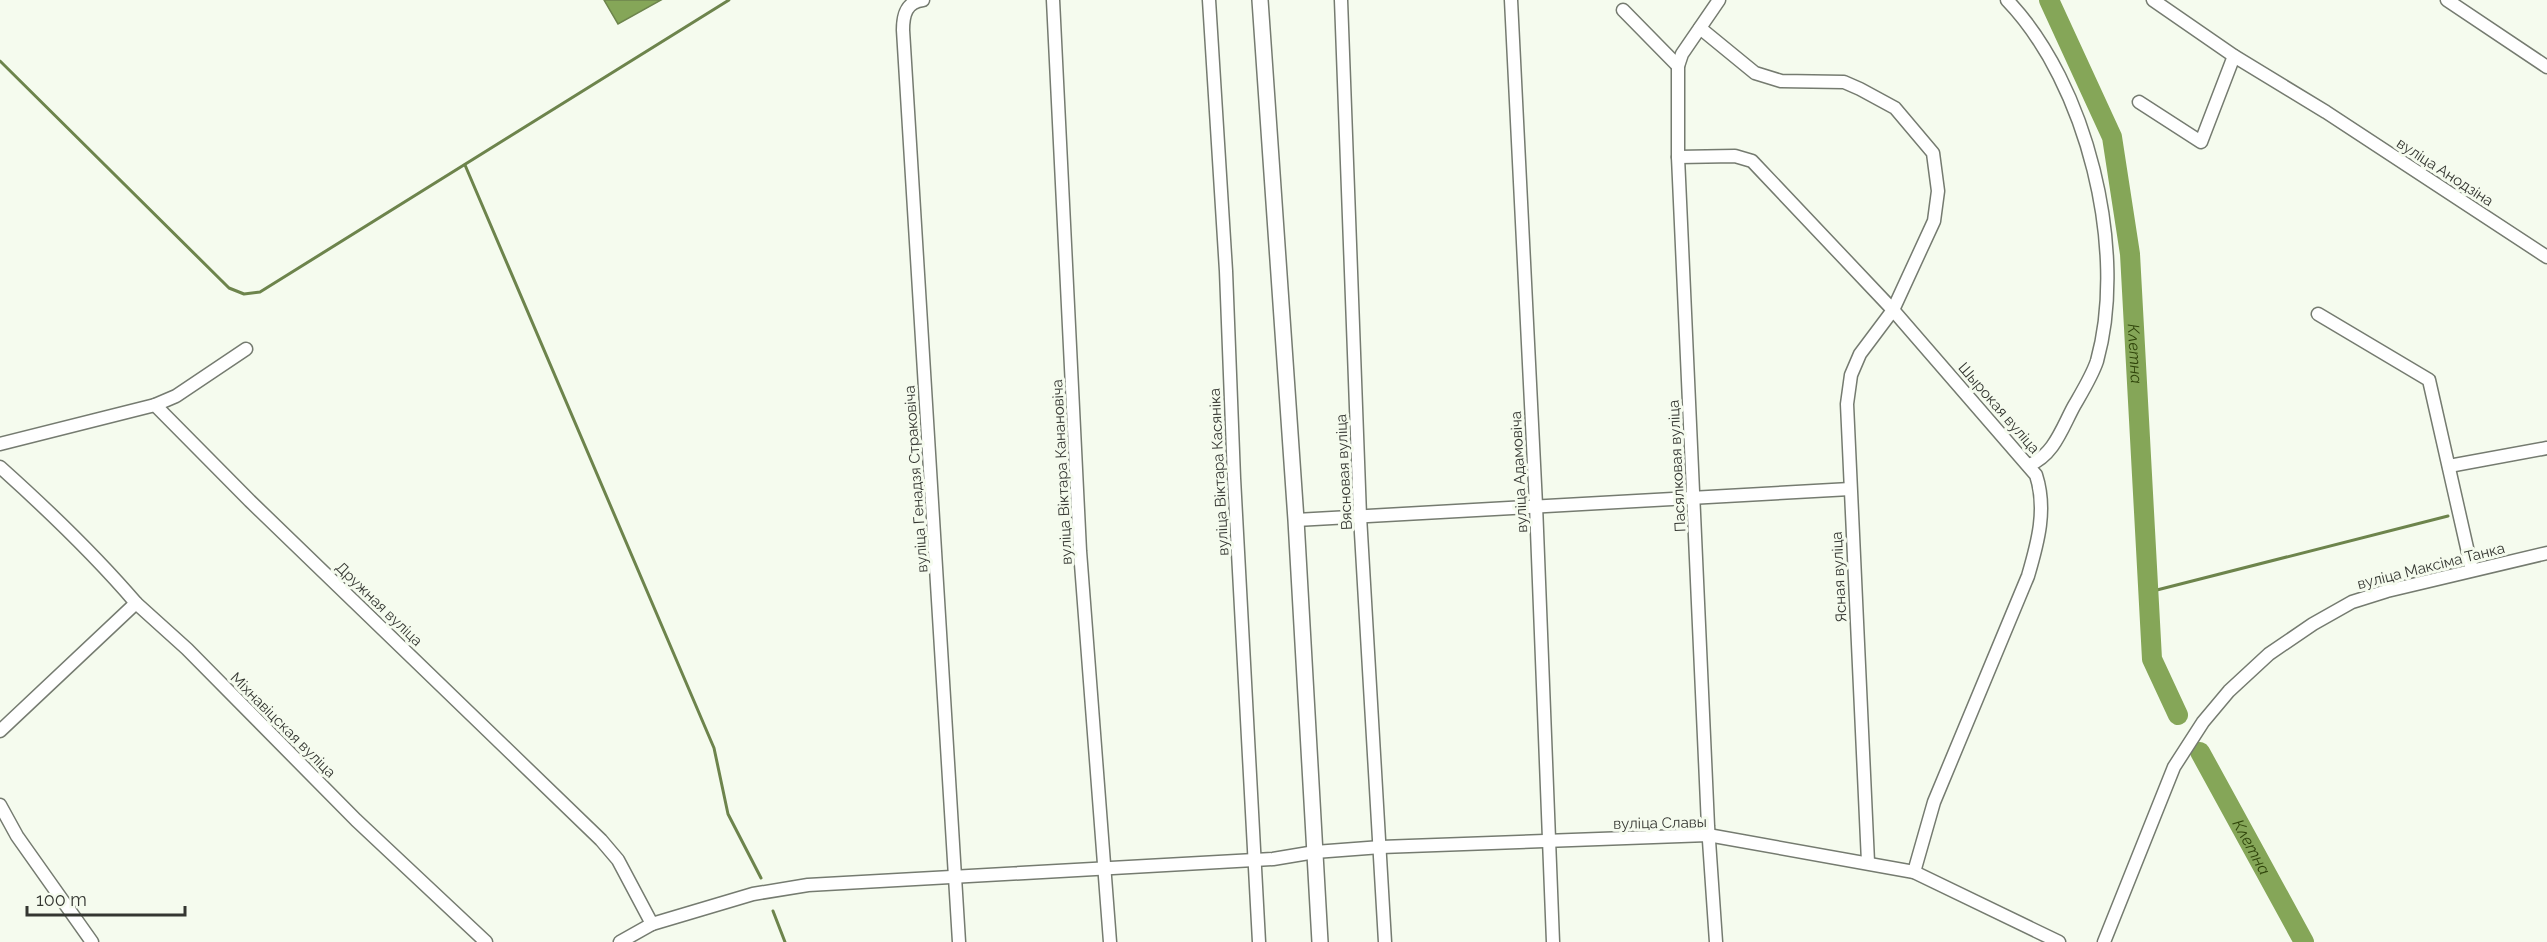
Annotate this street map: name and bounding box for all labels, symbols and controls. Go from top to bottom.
street label: вуліца Анодзіна [2393,134,2497,210]
water label: Клетна [2124,323,2146,385]
street label: Шырокая вуліца [1954,359,2044,457]
street label: вуліца Віктара Канановіча [1048,379,1076,565]
street label: вуліца Генадзя Страковіча [900,385,932,573]
street label: вуліца Віктара Касяніка [1206,388,1232,556]
street label: Пасялковая вуліца [1665,399,1689,533]
street label: вуліца Адамовіча [1507,411,1531,533]
street label: Вясновая вуліца [1332,414,1356,530]
street label: Ясная вуліца [1828,531,1850,623]
street label: вуліца Максіма Танка [2355,539,2507,593]
street label: Дружная вуліца [332,558,426,650]
street label: Міхнавіцская вуліца [227,669,339,781]
street label: вуліца Славы [1613,813,1707,833]
water label: Клетна [2229,816,2274,878]
scale bar [27,879,184,917]
text: 100 m [36,889,87,910]

